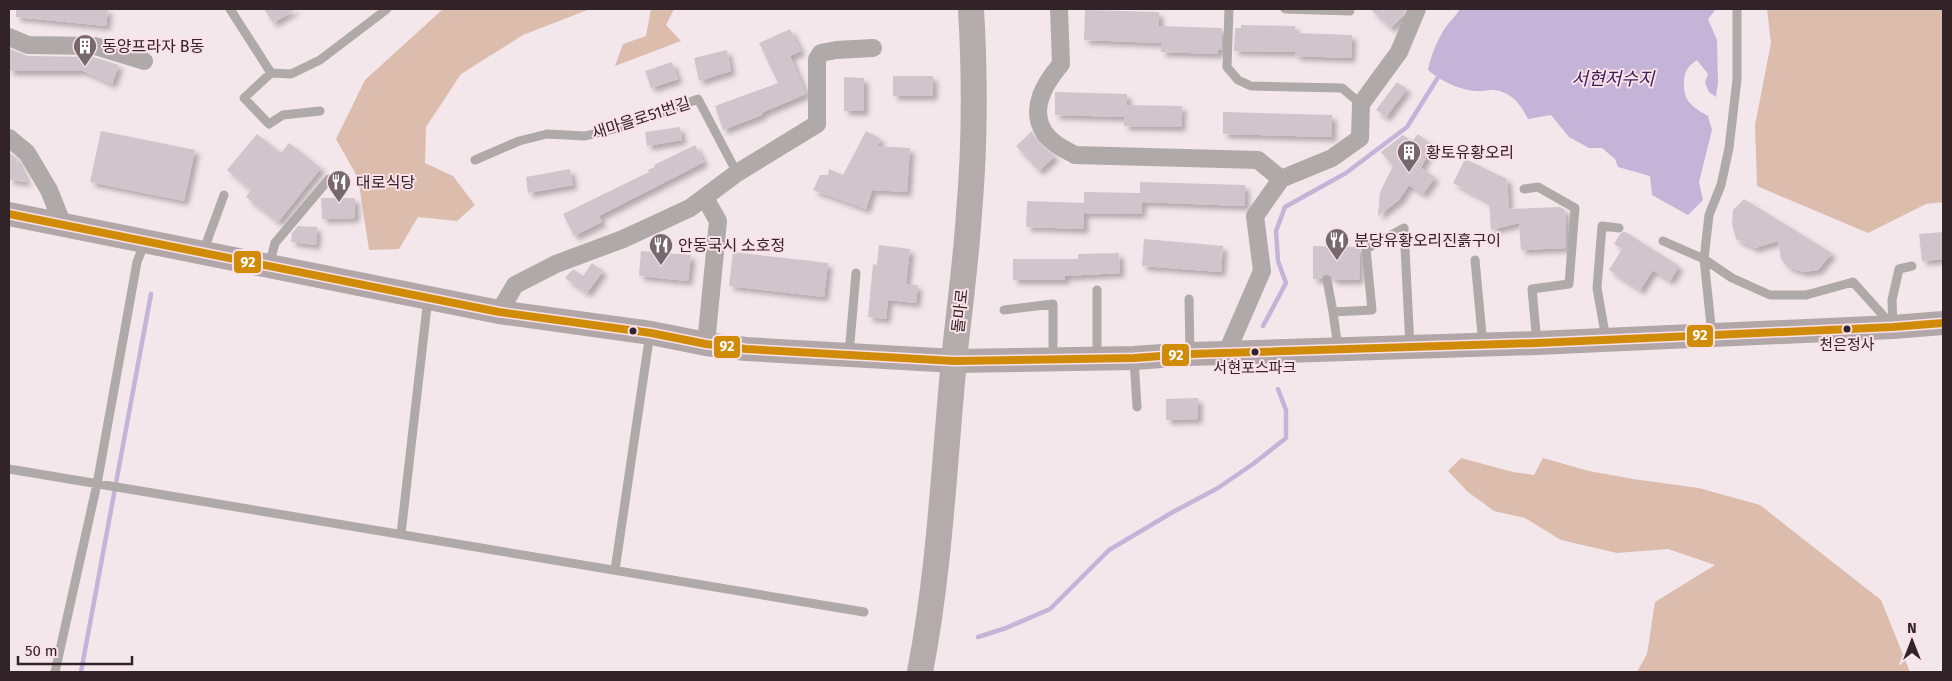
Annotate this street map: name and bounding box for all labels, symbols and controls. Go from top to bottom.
building icon: 동양프라자 B동 [72,33,98,67]
place label: 동양프라자 B동 [102,37,205,56]
water label: 서현저수지 [1572,68,1656,90]
street label: 새마을로51번길 [589,93,693,143]
building icon: 황토유황오리 [1396,139,1422,173]
place label: 황토유황오리 [1426,143,1514,162]
restaurant icon: 대로식당 [326,169,352,203]
place label: 대로식당 [356,173,415,192]
restaurant icon: 분당유황오리진흙구이 [1324,227,1350,261]
place label: 분당유황오리진흙구이 [1354,231,1501,250]
restaurant icon: 안동국시 소호정 [648,232,674,266]
place label: 안동국시 소호정 [678,236,785,255]
line badge: 92 [233,250,262,274]
text: 92 [241,254,255,271]
street label: 돌마로 [948,288,972,334]
line badge: 92 [1686,324,1714,348]
marker: 천은정사 [1842,324,1852,334]
unlabelled marker [628,326,638,336]
text: 92 [1693,327,1707,344]
line badge: 92 [713,335,741,359]
place label: 천은정사 [1819,336,1875,354]
text: 92 [720,338,734,355]
line badge: 92 [1161,343,1190,367]
text: 92 [1169,347,1183,364]
marker: 서현포스파크 [1250,347,1260,357]
place label: 서현포스파크 [1214,359,1296,377]
north arrow [1887,616,1937,666]
text: N [1907,620,1917,637]
scale bar [18,634,131,666]
text: 50 m [25,642,58,660]

